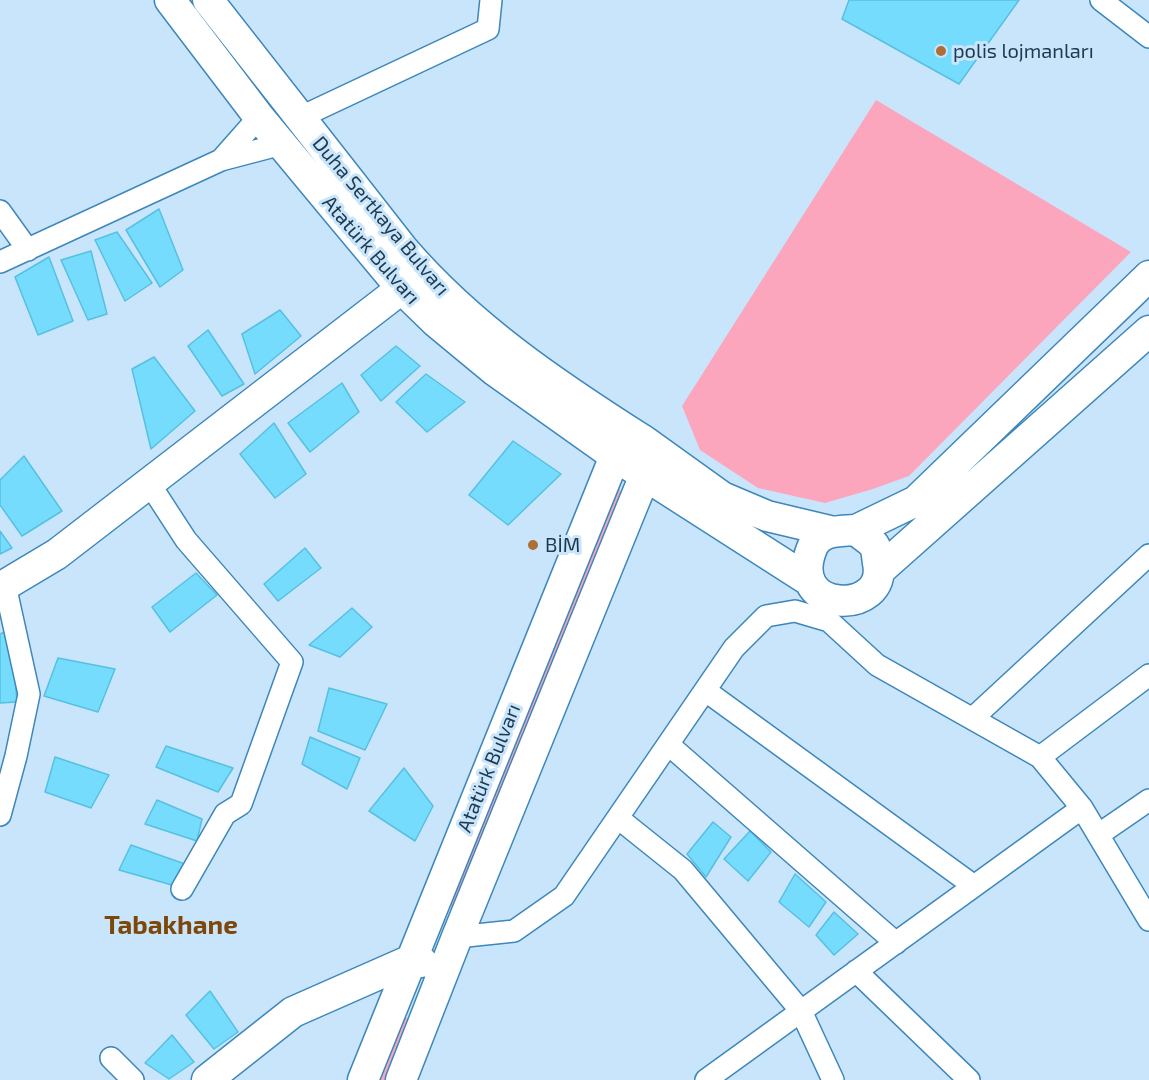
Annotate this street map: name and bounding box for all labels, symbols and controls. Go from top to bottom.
place label: polis lojmanları [953,39,1094,63]
marker: polis lojmanları [934,44,948,58]
street label: Duha Sertkaya Bulvarı [307,132,455,300]
street label: Atatürk Bulvarı [317,191,425,309]
place label: BİM [545,533,580,557]
marker: BİM [526,538,540,552]
street label: Atatürk Bulvarı [452,700,526,836]
district label: Tabakhane [104,909,238,941]

